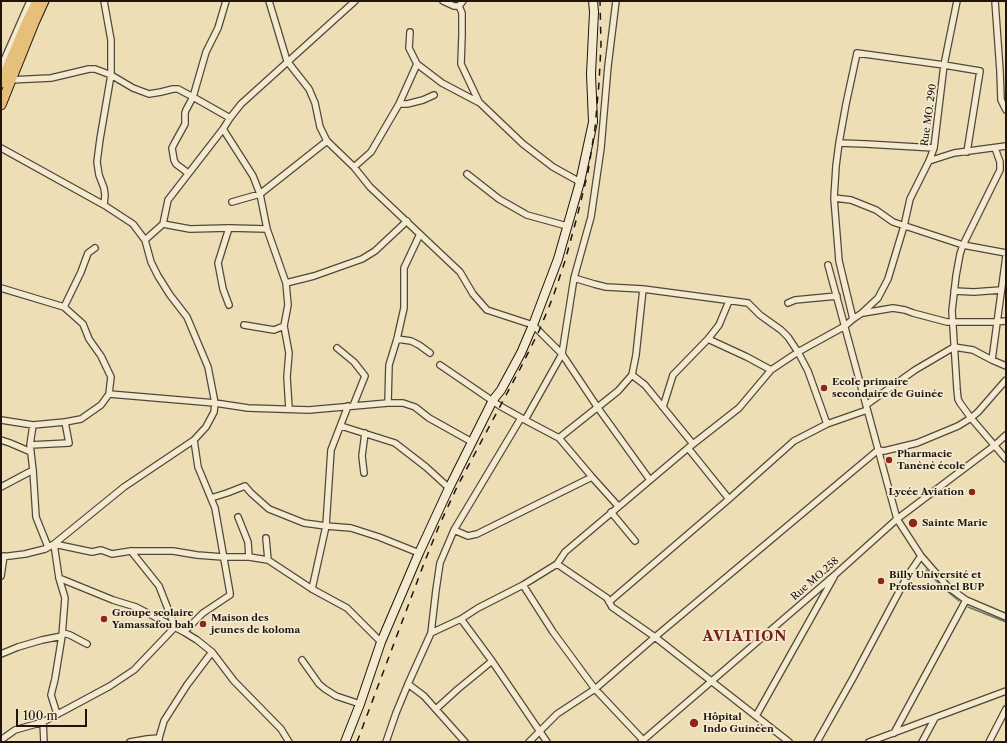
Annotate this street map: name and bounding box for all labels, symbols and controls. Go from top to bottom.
street label: Rue MO. 290 [919,83,939,147]
place label: Ecole primaire secondaire de Guinée [832,376,943,400]
marker: Ecole primaire secondaire de Guinée [819,383,829,393]
place label: Pharmacie Tanènè école [897,448,965,472]
marker: Pharmacie Tanènè école [884,455,894,465]
place label: Lycée Aviation [888,486,964,498]
marker: Lycée Aviation [967,487,977,497]
marker: Sainte Marie [907,517,919,529]
place label: Sainte Marie [922,517,988,529]
street label: Rue MO.258 [789,555,841,603]
place label: Billy Université et Professionnel BUP [889,569,984,592]
marker: Billy Université et Professionnel BUP [876,576,886,586]
place label: Groupe scolaire Yamassafou bah [112,607,194,630]
place label: Maison des jeunes de koloma [211,612,300,636]
marker: Groupe scolaire Yamassafou bah [99,614,109,624]
marker: Maison des jeunes de koloma [198,619,208,629]
district label: AVIATION [703,629,787,645]
scale bar [18,701,89,727]
text: 100 m [23,708,58,723]
place label: Hôpital Indo Guinéen [703,711,774,734]
marker: Hôpital Indo Guinéen [688,717,700,729]

